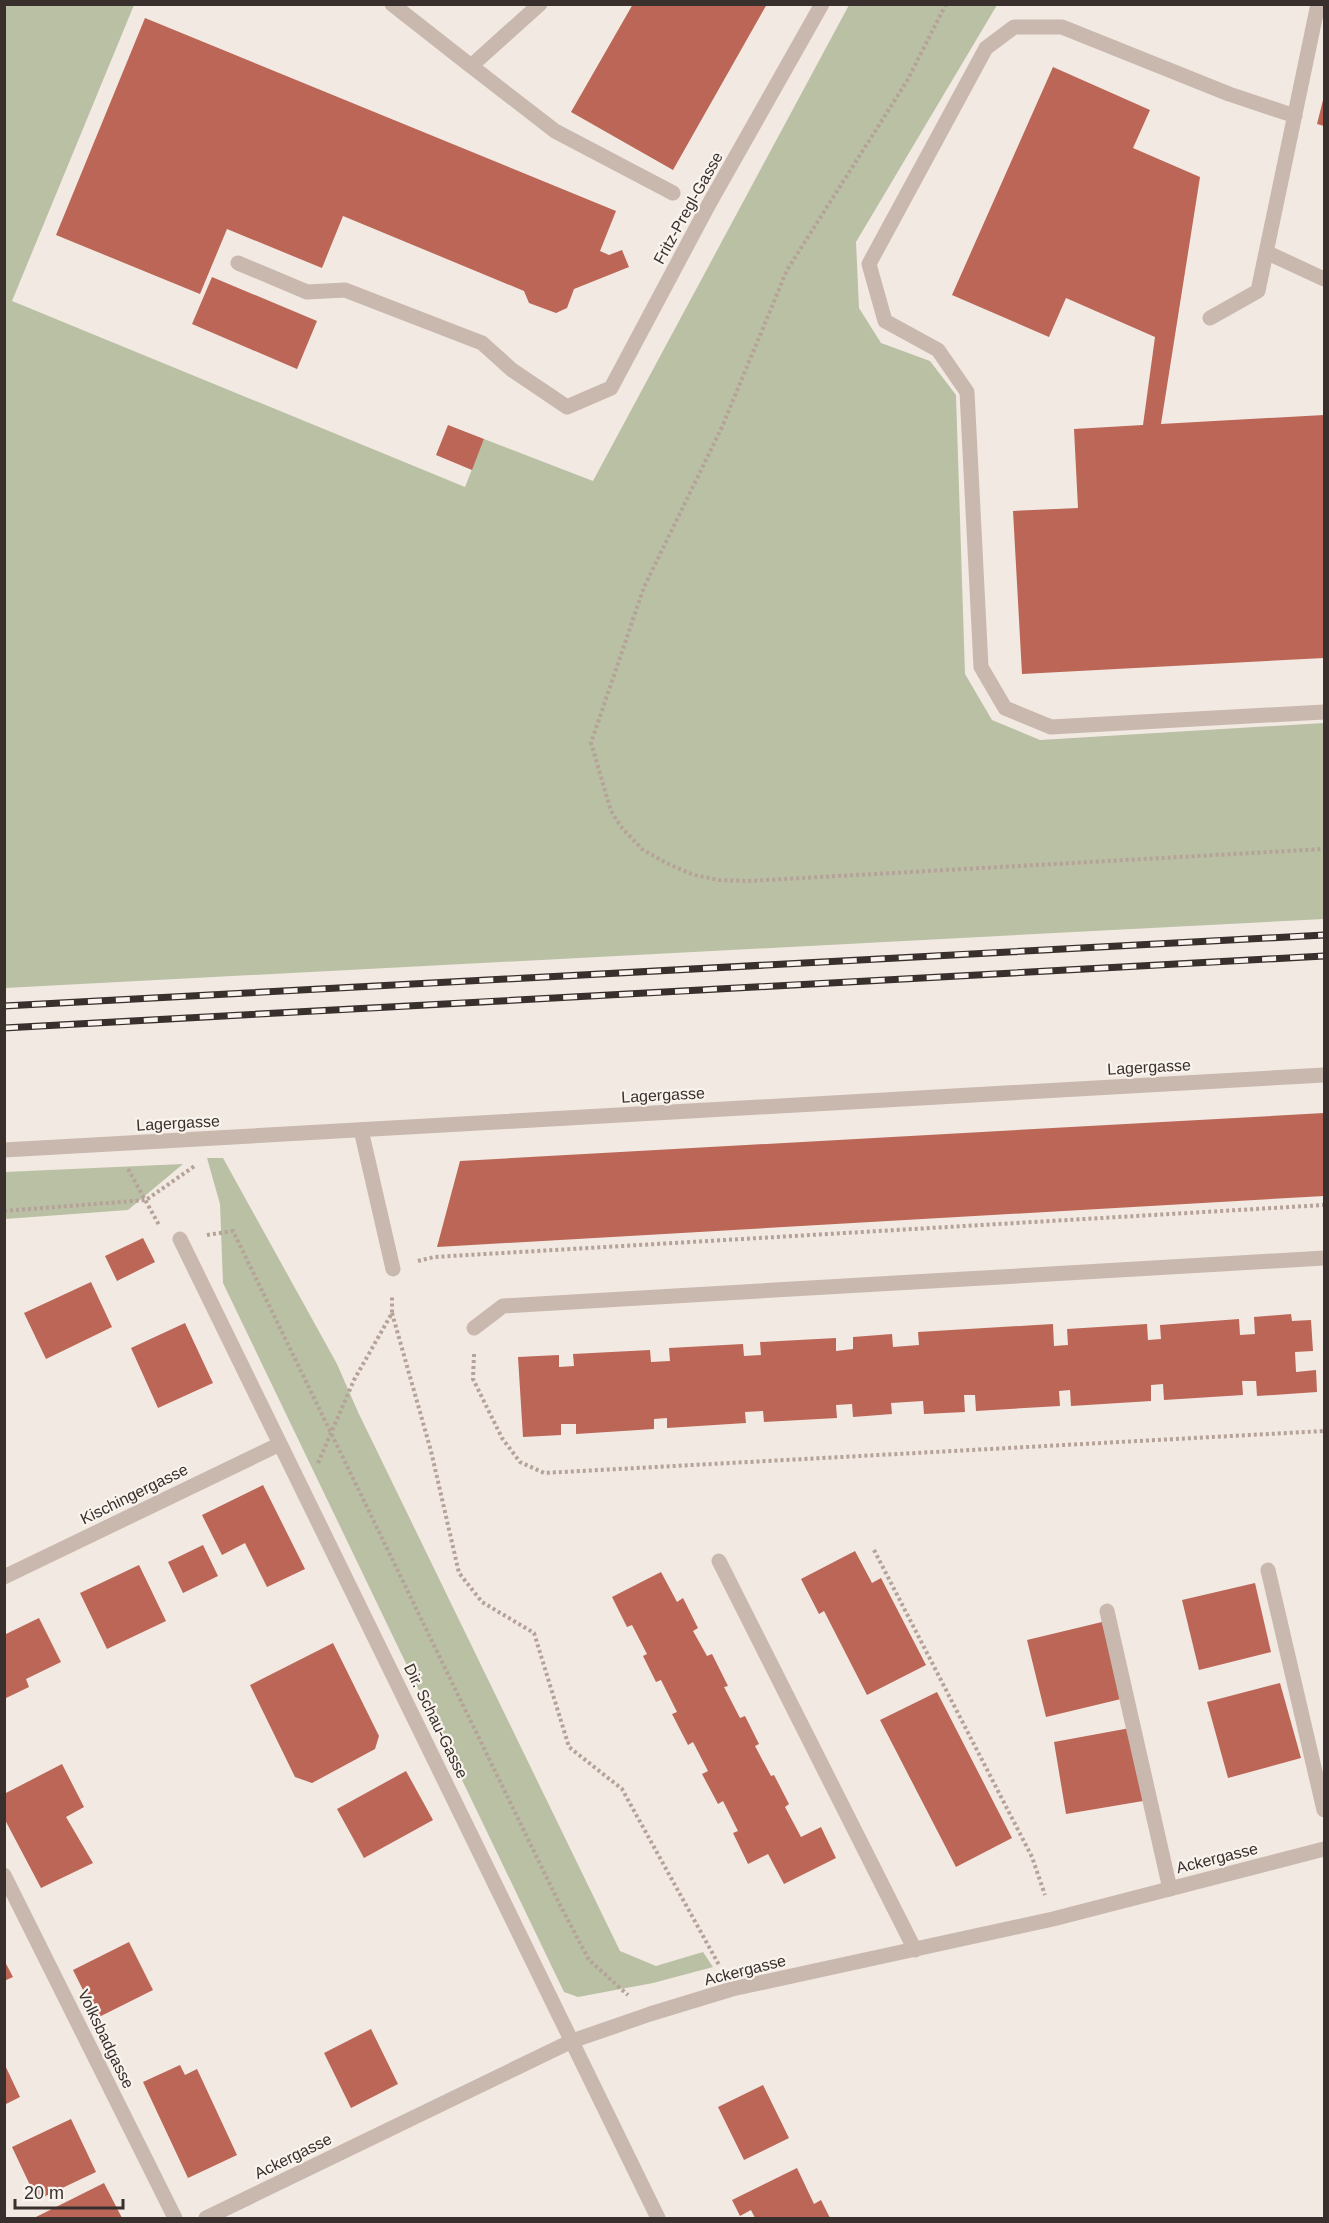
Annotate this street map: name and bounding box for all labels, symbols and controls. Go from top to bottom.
street label: Fritz-Pregl-Gasse [650,149,726,267]
street label: Lagergasse [1107,1056,1191,1078]
street label: Lagergasse [621,1084,705,1106]
street label: Lagergasse [136,1112,220,1134]
street label: Kischingergasse [78,1461,191,1527]
street label: Dir. Schau-Gasse [401,1661,471,1781]
street label: Ackergasse [1174,1840,1260,1876]
street label: Ackergasse [702,1952,788,1988]
street label: Volksbadgasse [75,1987,137,2091]
street label: Ackergasse [252,2130,334,2182]
scale bar [15,2172,123,2210]
text: 20 m [24,2183,64,2203]

